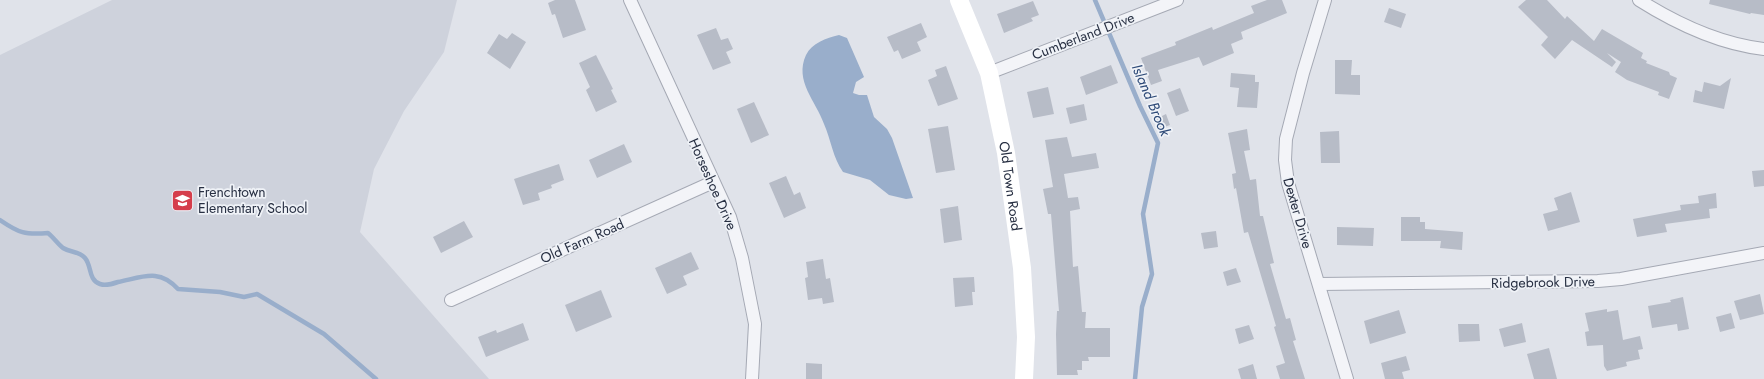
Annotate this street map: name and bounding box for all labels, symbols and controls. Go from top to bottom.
street label: Cumberland Drive [1029,7,1137,65]
water label: Island Brook [1126,60,1176,140]
street label: Horseshoe Drive [684,135,742,233]
street label: Old Town Road [994,139,1027,232]
street label: Dexter Drive [1278,175,1318,251]
place label: Frenchtown Elementary School [198,182,308,218]
school or university icon: Frenchtown Elementary School [170,187,196,213]
street label: Old Farm Road [537,214,627,268]
street label: Ridgebrook Drive [1491,271,1595,293]

